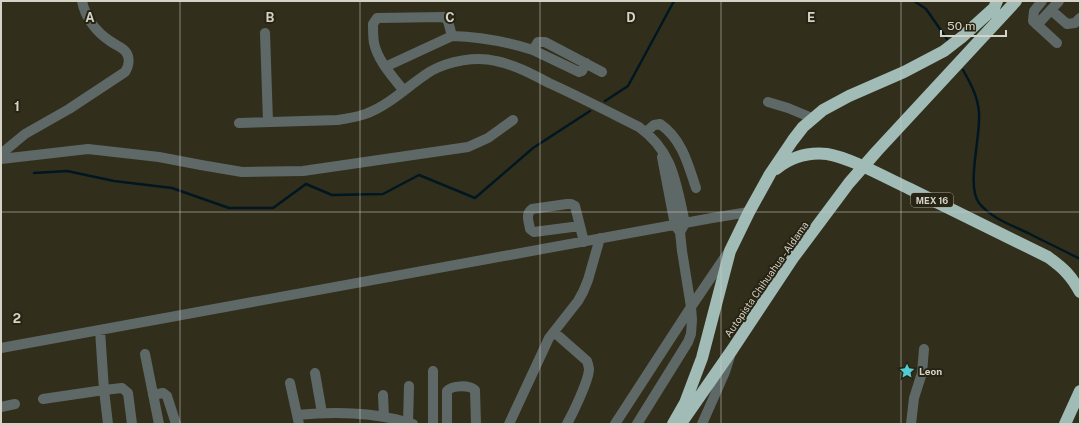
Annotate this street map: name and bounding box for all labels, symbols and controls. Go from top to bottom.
text: A [85,10,95,25]
text: B [266,10,275,25]
text: C [445,10,455,25]
text: D [626,10,636,25]
text: E [807,10,815,25]
scale bar [941,12,1006,38]
text: 50 m [947,19,975,33]
text: 1 [14,99,20,114]
road number: MEX 16 [911,193,953,207]
street label: Autopista Chihuahua - Aldama [721,219,811,339]
text: 2 [13,311,21,326]
place icon: Leon [898,362,916,380]
place label: Leon [919,365,942,377]

